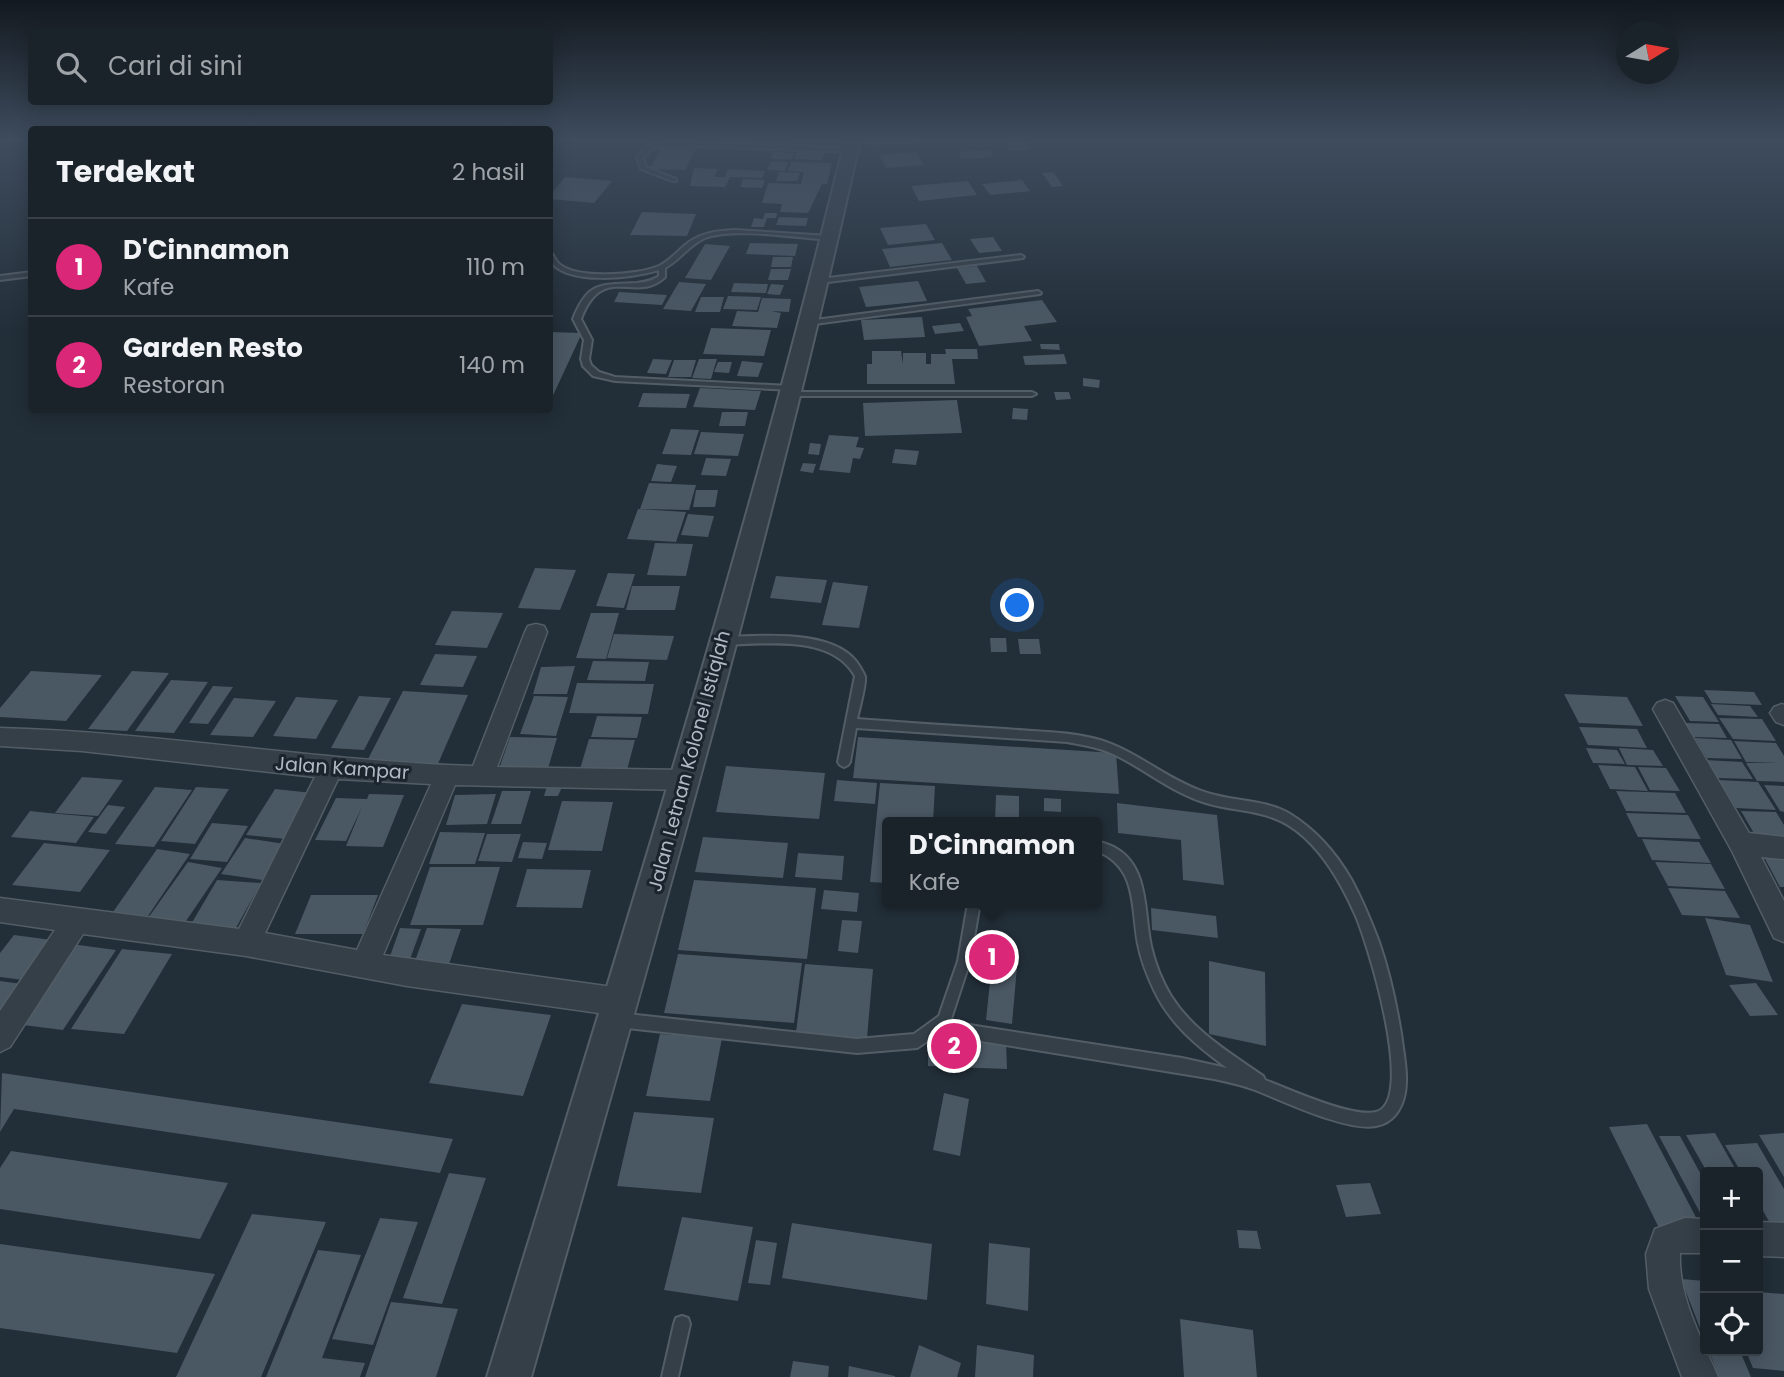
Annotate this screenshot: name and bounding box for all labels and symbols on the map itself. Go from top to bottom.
north arrow [1616,21,1679,84]
your location [1000,588,1034,622]
street label: Jalan Letnan Kolonel Istiqlah [641,627,737,895]
street label: Jalan Kampar [274,750,410,786]
pin: 1 [969,931,1015,983]
pin: 2 [931,1020,977,1072]

